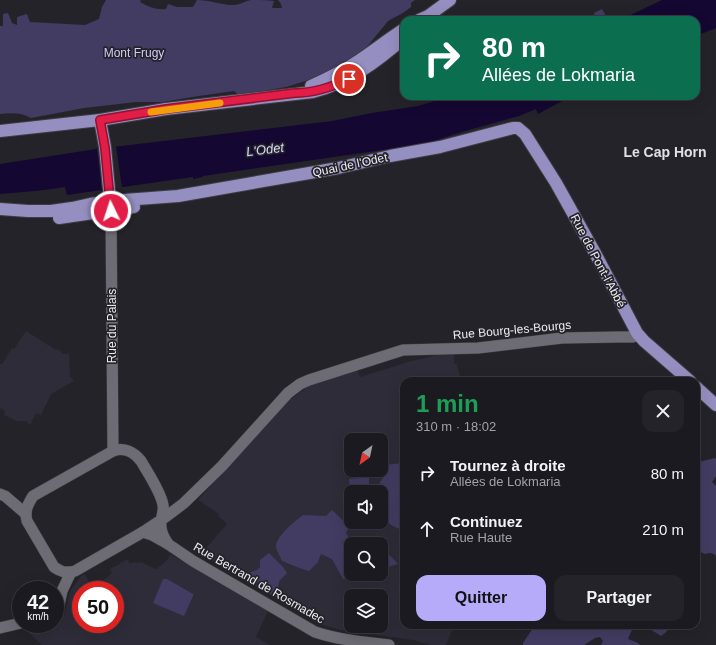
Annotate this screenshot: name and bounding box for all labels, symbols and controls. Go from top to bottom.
icon: right [416,32,468,84]
text: 80 m [482,32,546,63]
park label: Mont Frugy [104,46,164,60]
pin [332,62,366,96]
text: Allées de Lokmaria [482,65,635,85]
icon: arrive [338,68,360,90]
water label: L'Odet [245,140,286,159]
district label: Le Cap Horn [623,144,707,160]
street label: Quai de l'Odet [311,150,389,180]
position arrow [90,190,132,232]
street label: Rue de Pont-l'Abbé [567,212,629,310]
street label: Rue du Palais [105,289,119,363]
street label: Rue Bourg-les-Bourgs [452,318,572,342]
text: 1 min [416,390,479,417]
button: close [642,390,684,432]
text: 310 m · 18:02 [416,419,496,434]
north arrow [344,433,388,477]
map controls [344,433,388,633]
text: Tournez à droite [450,457,566,474]
icon: right [416,462,438,484]
text: 80 m [651,465,684,482]
text: Allées de Lokmaria [450,474,561,489]
button: sound [344,485,388,529]
text: Continuez [450,513,523,530]
icon: ahead [416,518,438,540]
text: 210 m [642,521,684,538]
text: Rue Haute [450,530,512,545]
button: search [344,537,388,581]
street label: Rue Bertrand de Rosmadec [191,540,327,626]
button: Quitter [416,575,546,621]
button: Partager [554,575,684,621]
speed limit sign: 50 [72,581,124,633]
button: layers [344,589,388,633]
text: 42 [27,591,49,613]
text: km/h [27,611,49,622]

